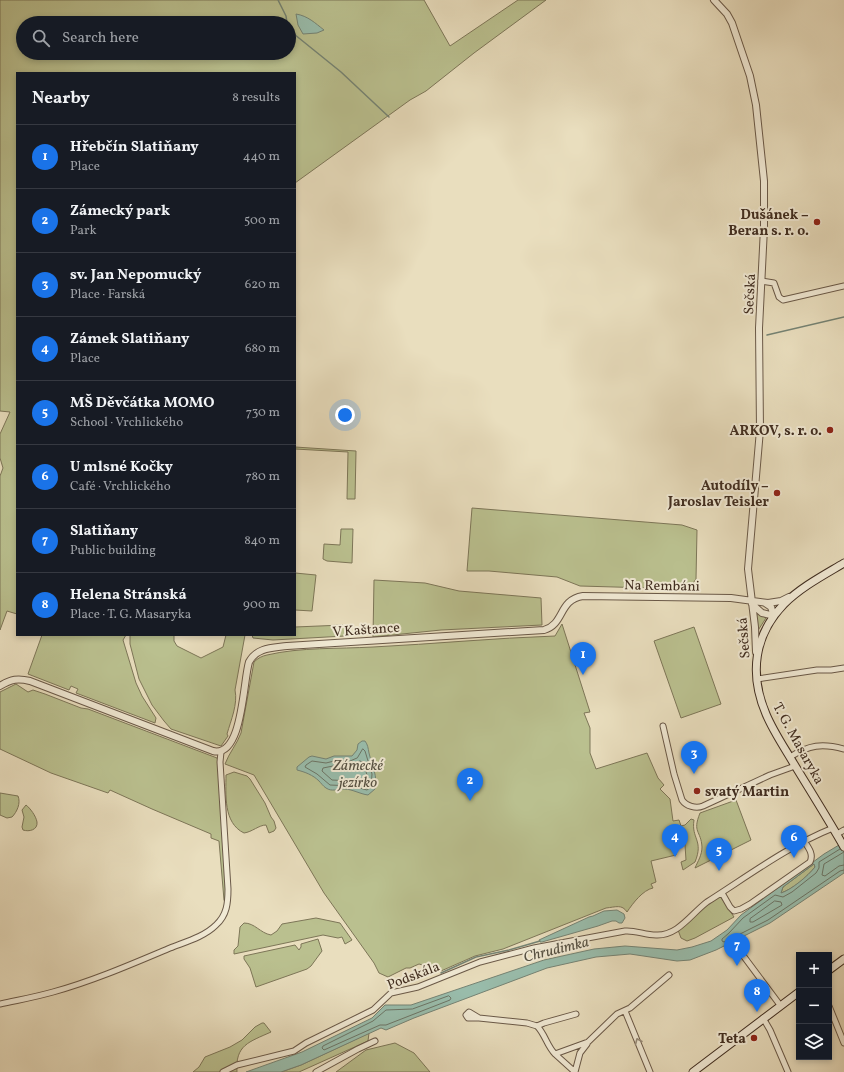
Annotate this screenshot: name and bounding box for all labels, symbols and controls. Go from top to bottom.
search box [16,16,296,60]
icon: search [30,27,52,49]
text: Search here [62,28,139,49]
text: Nearby [32,87,90,110]
text: 8 results [232,89,280,107]
text: Hřebčín Slatiňany [70,137,199,158]
text: 1 [42,148,48,166]
text: 440 m [243,148,280,166]
text: Place [70,158,100,176]
text: Zámecký park [70,201,170,222]
place label: Dušánek – Beran s. r. o. [728,206,809,241]
text: 2 [42,212,48,230]
text: 500 m [244,212,280,230]
marker: Dušánek – Beran s. r. o. [812,217,822,227]
text: Park [70,222,97,240]
text: sv. Jan Nepomucký [70,265,201,286]
street label: Sečská [740,273,761,315]
text: 3 [42,276,48,294]
text: 620 m [245,276,280,294]
text: Place · Farská [70,286,145,304]
text: Zámek Slatiňany [70,329,189,350]
text: 4 [41,340,49,358]
text: 680 m [245,340,280,358]
text: Place [70,350,100,368]
text: MŠ Děvčátka MOMO [70,393,214,414]
text: 5 [42,404,48,422]
text: 730 m [246,404,280,422]
your location [335,405,355,425]
text: School · Vrchlického [70,414,183,432]
place label: ARKOV, s. r. o. [730,422,822,441]
marker: ARKOV, s. r. o. [825,425,835,435]
text: U mlsné Kočky [70,457,173,478]
text: 6 [41,468,49,486]
text: 780 m [246,468,280,486]
place label: Autodíly – Jaroslav Teisler [667,477,769,512]
text: Café · Vrchlického [70,478,171,496]
marker: Autodíly – Jaroslav Teisler [772,488,782,498]
text: Slatiňany [70,521,138,542]
text: 7 [42,532,48,550]
text: 840 m [244,532,280,550]
text: Public building [70,542,156,560]
street label: Na Rembáni [624,576,700,597]
text: Helena Stránská [70,585,187,606]
text: 8 [41,596,49,614]
text: 900 m [243,596,280,614]
text: Place · T. G. Masaryka [70,606,191,624]
street label: Sečská [734,617,755,659]
street label: V Kaštance [332,619,401,642]
pin: 1 [570,642,596,675]
street label: T. G. Masaryka [767,700,828,788]
pin: 3 [681,741,707,774]
water label: Zámecké jezírko [332,756,384,794]
pin: 2 [457,768,483,801]
place label: svatý Martin [705,783,789,802]
marker: svatý Martin [692,786,702,796]
pin: 4 [662,824,688,857]
pin: 6 [781,825,807,858]
pin: 5 [706,838,732,871]
water label: Chrudimka [521,932,591,969]
pin: 7 [724,933,750,966]
map controls [796,952,832,1060]
button: + [796,952,832,988]
street label: Podskála [384,958,443,995]
pin: 8 [744,979,770,1012]
button: − [796,988,832,1024]
button: layers [796,1024,832,1060]
place label: Teta [718,1030,746,1049]
marker: Teta [749,1033,759,1043]
one-way arrow [634,1038,642,1045]

